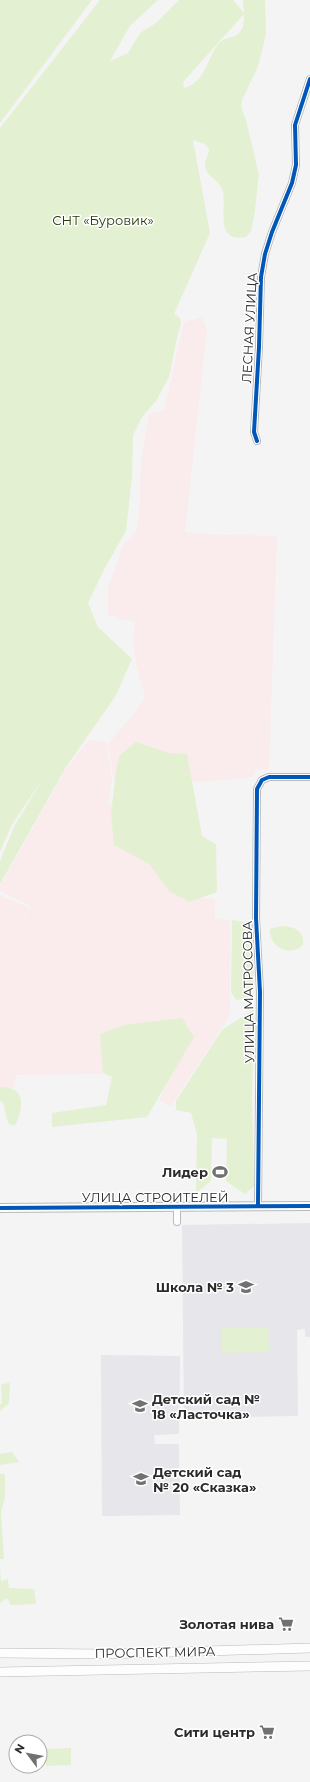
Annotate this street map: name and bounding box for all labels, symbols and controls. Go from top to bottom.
park label: СНТ «Буровик» [52,212,154,228]
street label: ЛЕСНАЯ УЛИЦА [238,272,260,384]
street label: УЛИЦА МАТРОСОВА [239,920,257,1063]
sports icon: Лидер [211,1163,229,1181]
place label: Лидер [162,1164,208,1180]
street label: УЛИЦА СТРОИТЕЛЕЙ [82,1189,228,1205]
school or university icon: Школа № 3 [237,1278,255,1296]
place label: Школа № 3 [156,1279,234,1295]
place label: Детский сад № 18 «Ласточка» [152,1391,260,1422]
school or university icon: Детский сад № 18 «Ласточка» [131,1397,149,1415]
place label: Детский сад № 20 «Сказка» [153,1464,256,1495]
school or university icon: Детский сад № 20 «Сказка» [132,1470,150,1488]
supermarket icon: Золотая нива [277,1615,295,1633]
place label: Золотая нива [178,1616,274,1632]
street label: ПРОСПЕКТ МИРА [94,1643,216,1661]
supermarket icon: Сити центр [258,1723,276,1741]
place label: Сити центр [174,1724,255,1740]
north arrow [8,1734,48,1774]
text: N [11,1741,28,1756]

